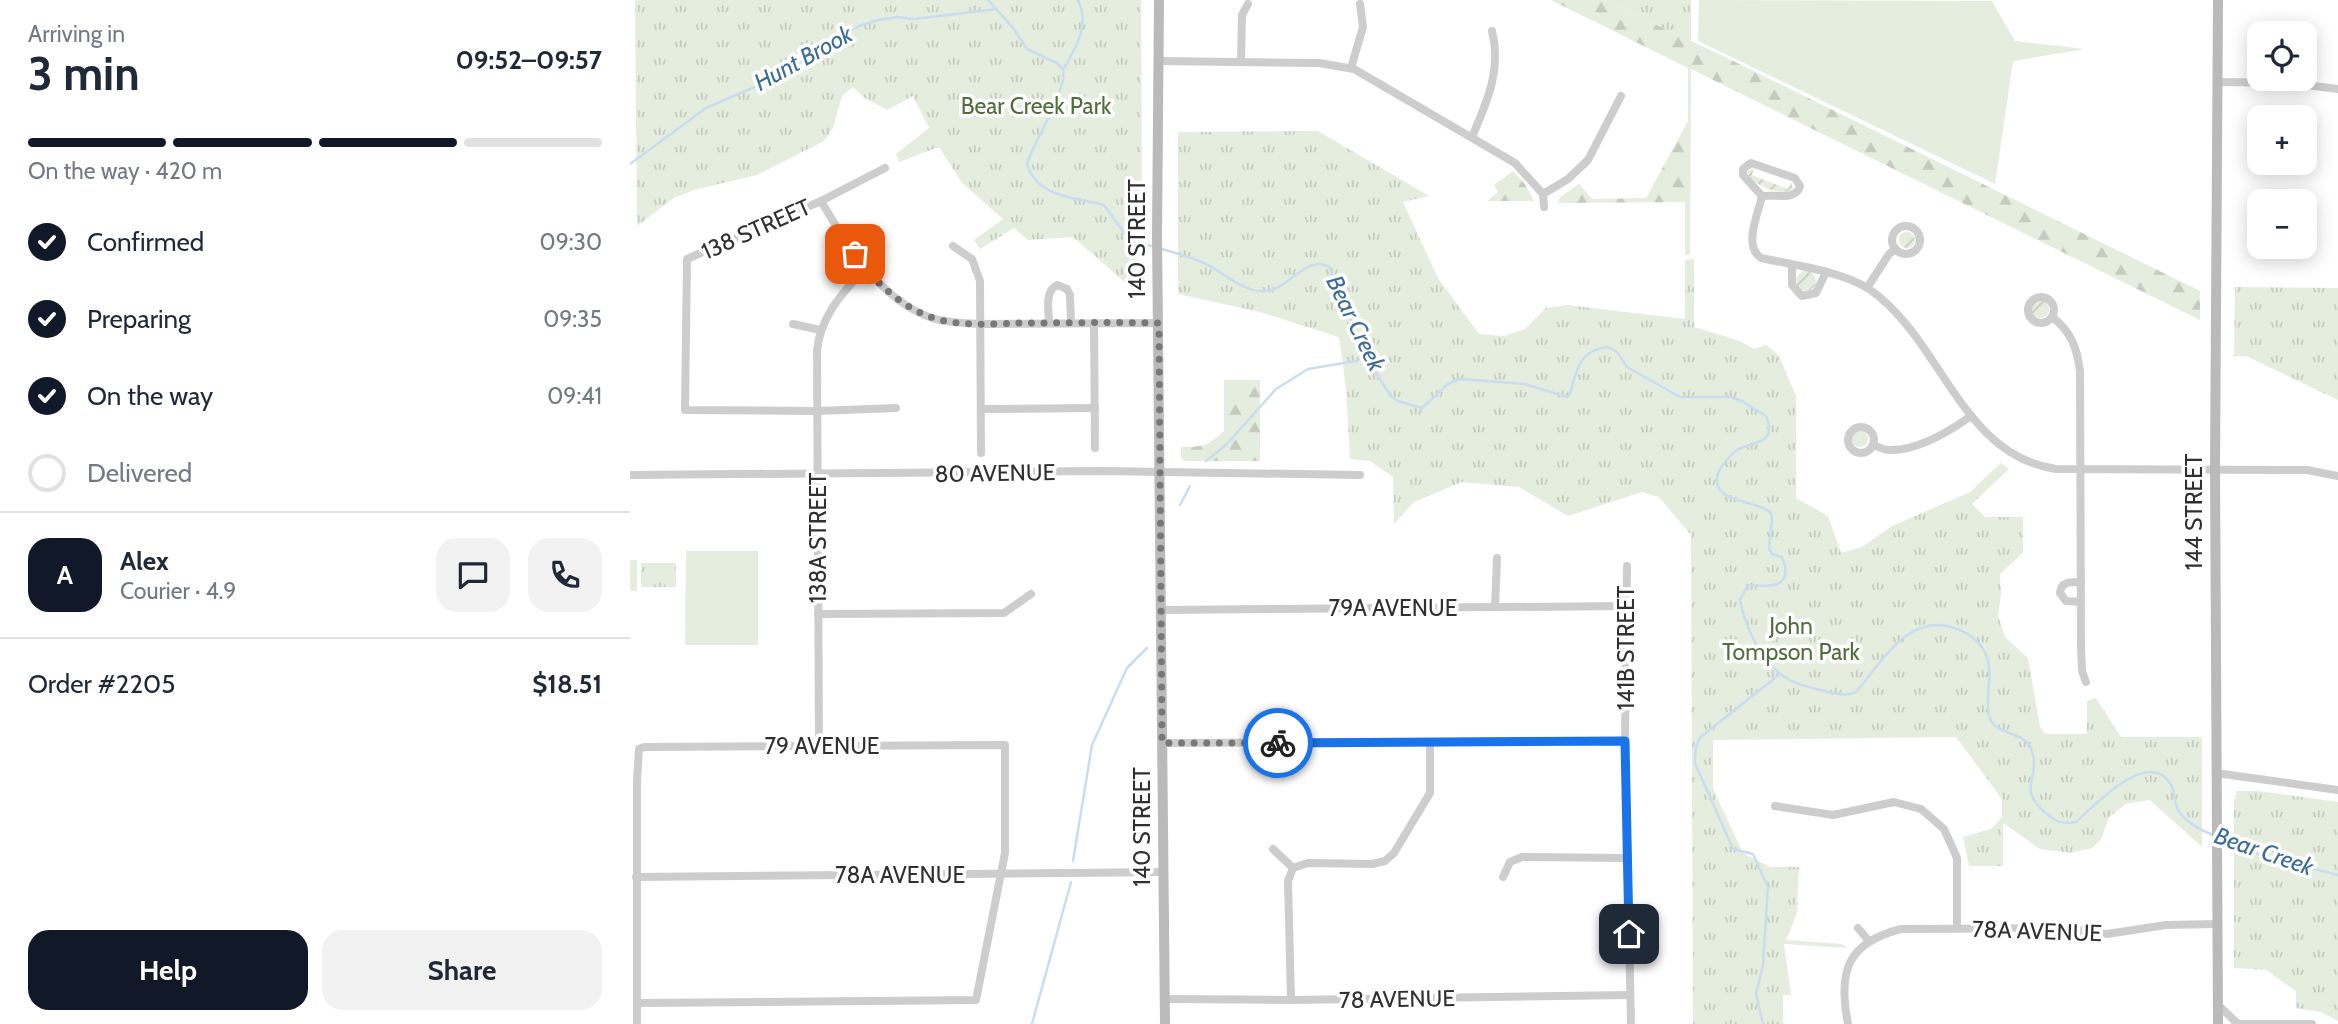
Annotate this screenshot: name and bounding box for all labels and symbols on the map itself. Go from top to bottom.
water label: Hunt Brook [749,19,858,97]
park label: Bear Creek Park [961,92,1112,120]
street label: 140 STREET [1123,179,1151,299]
street label: 138 STREET [697,193,815,265]
pin [825,224,885,284]
water label: Bear Creek [1320,270,1392,376]
street label: 144 STREET [2180,454,2208,570]
street label: 80 AVENUE [934,458,1056,488]
street label: 138A STREET [804,473,832,603]
street label: 141B STREET [1612,586,1640,710]
street label: 79A AVENUE [1329,594,1457,622]
park label: John Tompson Park [1722,612,1861,666]
courier [1243,708,1313,778]
street label: 79 AVENUE [764,732,880,760]
street label: 140 STREET [1128,767,1156,887]
water label: Bear Creek [2211,821,2318,882]
street label: 78A AVENUE [835,861,965,889]
pin [1599,904,1659,964]
street label: 78A AVENUE [1971,915,2103,947]
street label: 78 AVENUE [1339,984,1455,1014]

